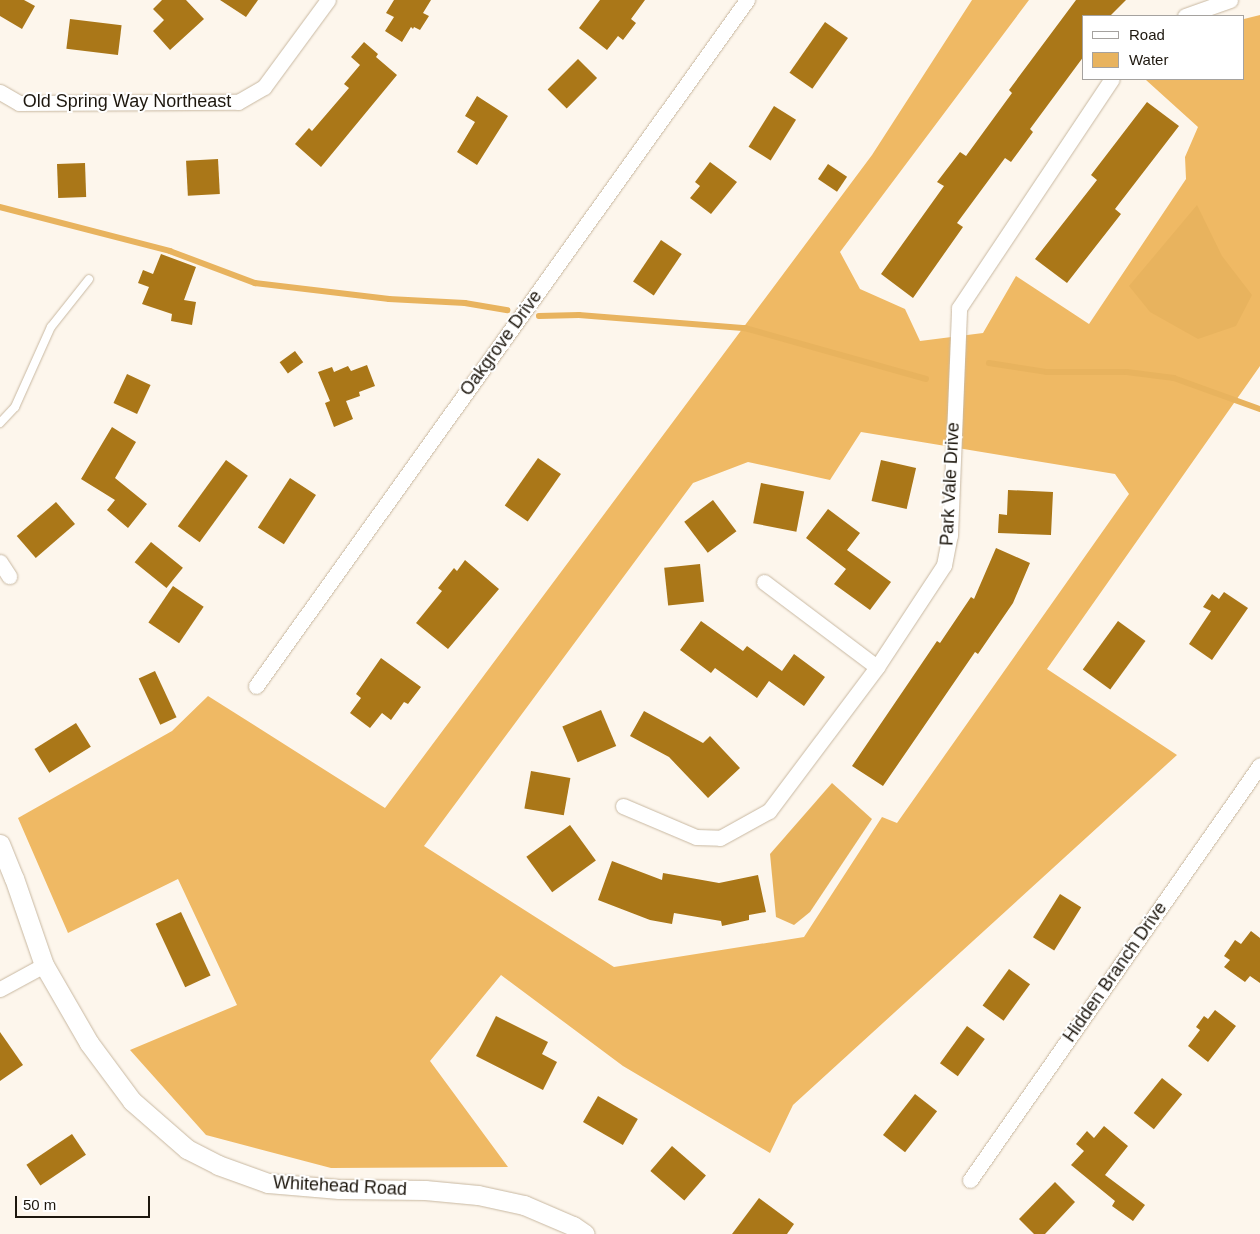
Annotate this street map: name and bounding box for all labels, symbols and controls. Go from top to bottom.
legend [1082,15,1245,80]
text: Road [1129,26,1165,43]
text: Water [1129,51,1168,68]
street label: Old Spring Way Northeast [23,90,231,112]
street label: Oakgrove Drive [456,286,546,400]
street label: Park Vale Drive [936,422,964,546]
street label: Hidden Branch Drive [1059,898,1171,1046]
street label: Whitehead Road [272,1172,408,1200]
scale bar [18,1186,152,1218]
text: 50 m [23,1196,56,1213]

